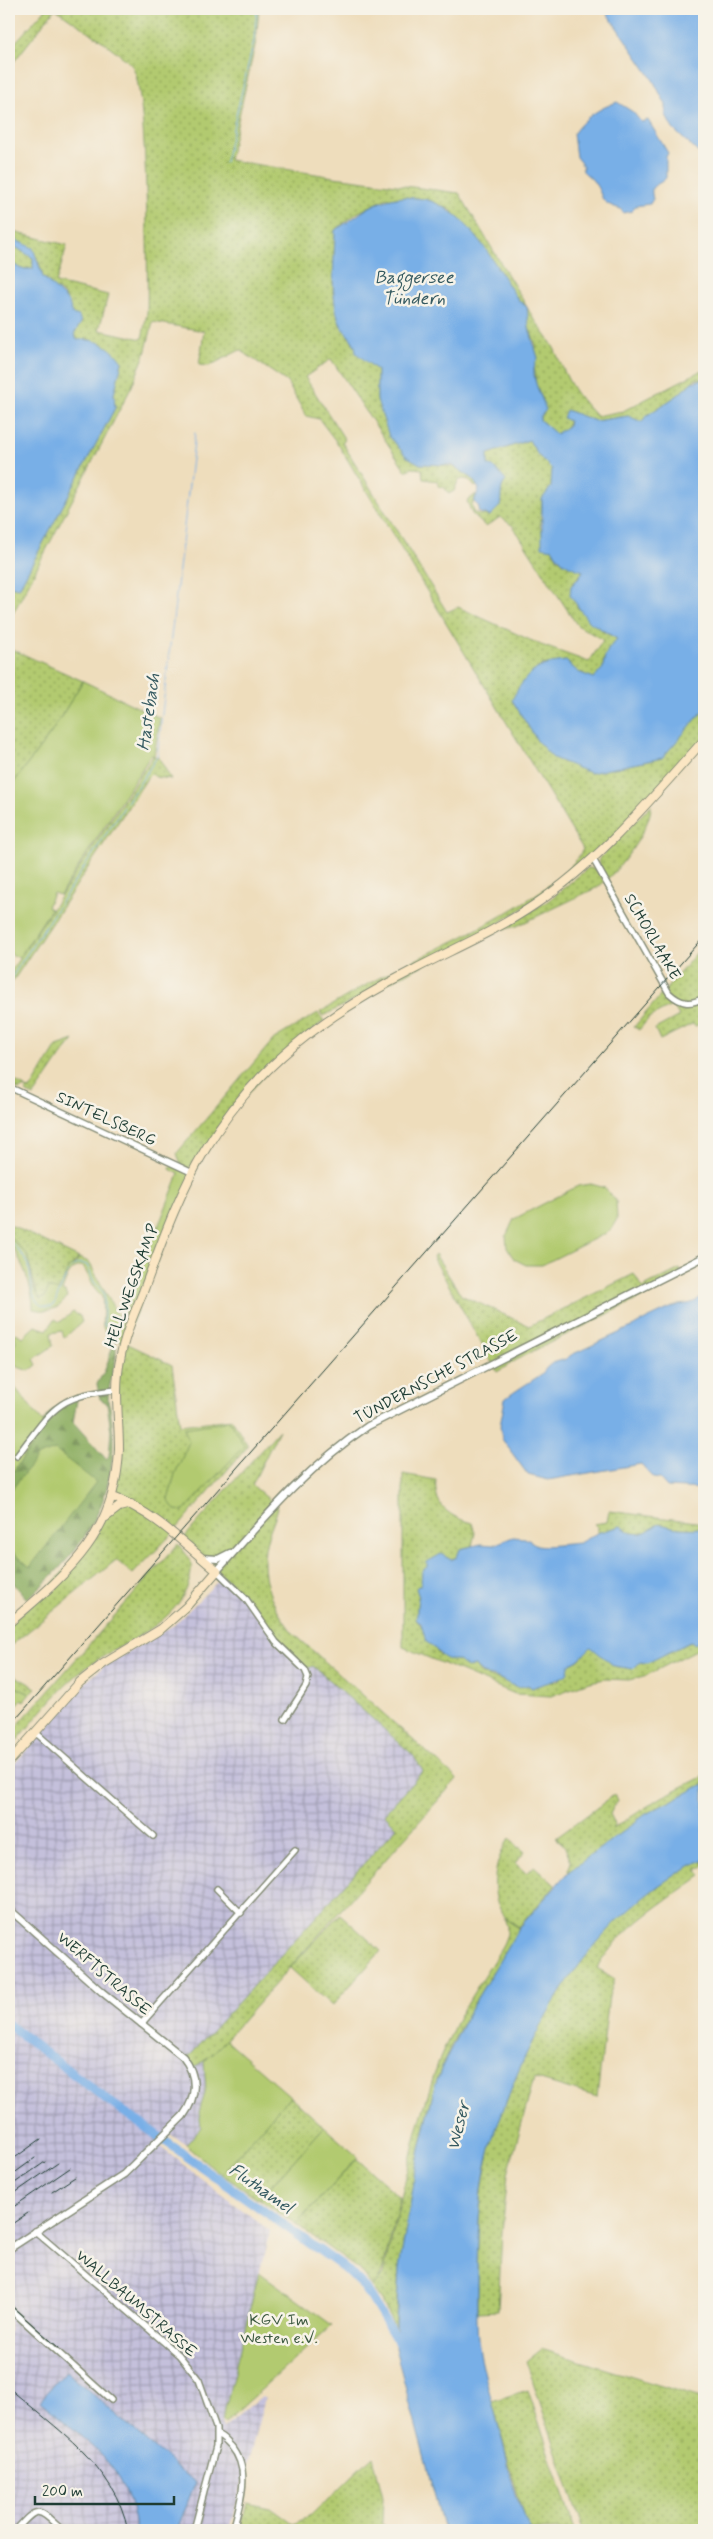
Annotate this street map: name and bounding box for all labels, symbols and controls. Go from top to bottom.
water label: Baggersee Tündern [374,266,455,311]
water label: Hastebach [132,672,166,752]
street label: SCHORLAAKE [619,890,685,984]
street label: SINTELSBERG [53,1087,160,1151]
street label: HELLWEGSKAMP [100,1221,164,1351]
street label: TÜNDERNSCHE STRASSE [350,1325,522,1429]
street label: WERFTSTRASSE [53,1927,155,2021]
water label: Weser [441,2097,477,2153]
water label: Fluthamel [224,2158,299,2221]
street label: WALLBAUMSTRASSE [71,2246,201,2362]
park label: KGV Im Westen e.V. [240,2310,318,2349]
scale bar [35,2474,174,2506]
text: 200 m [42,2482,83,2502]

